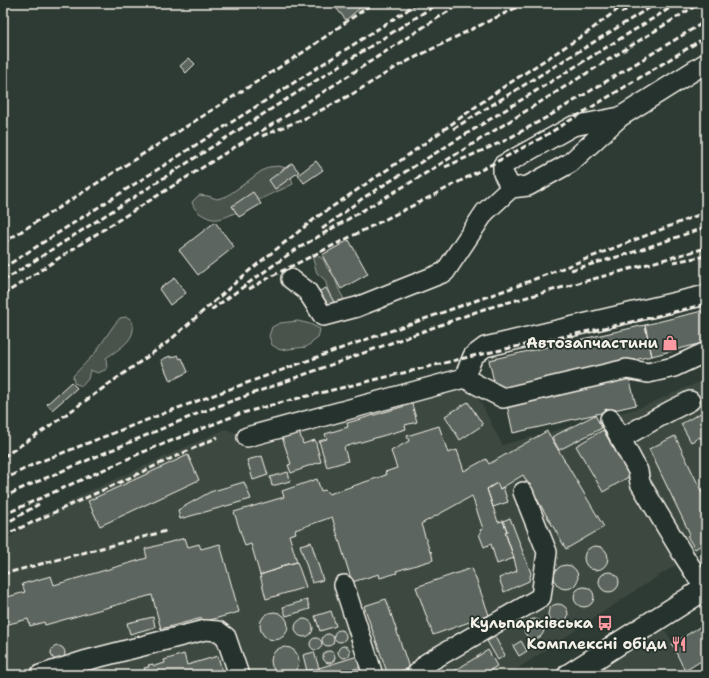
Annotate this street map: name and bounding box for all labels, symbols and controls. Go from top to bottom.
place label: Автозапчастини [526,333,659,353]
shop icon: Автозапчастини [661,334,679,352]
place label: Кульпарківська [470,613,594,633]
bus stop icon: Кульпарківська [596,614,614,632]
place label: Комплексні обіди [527,634,668,654]
restaurant icon: Комплексні обіди [670,635,688,653]

